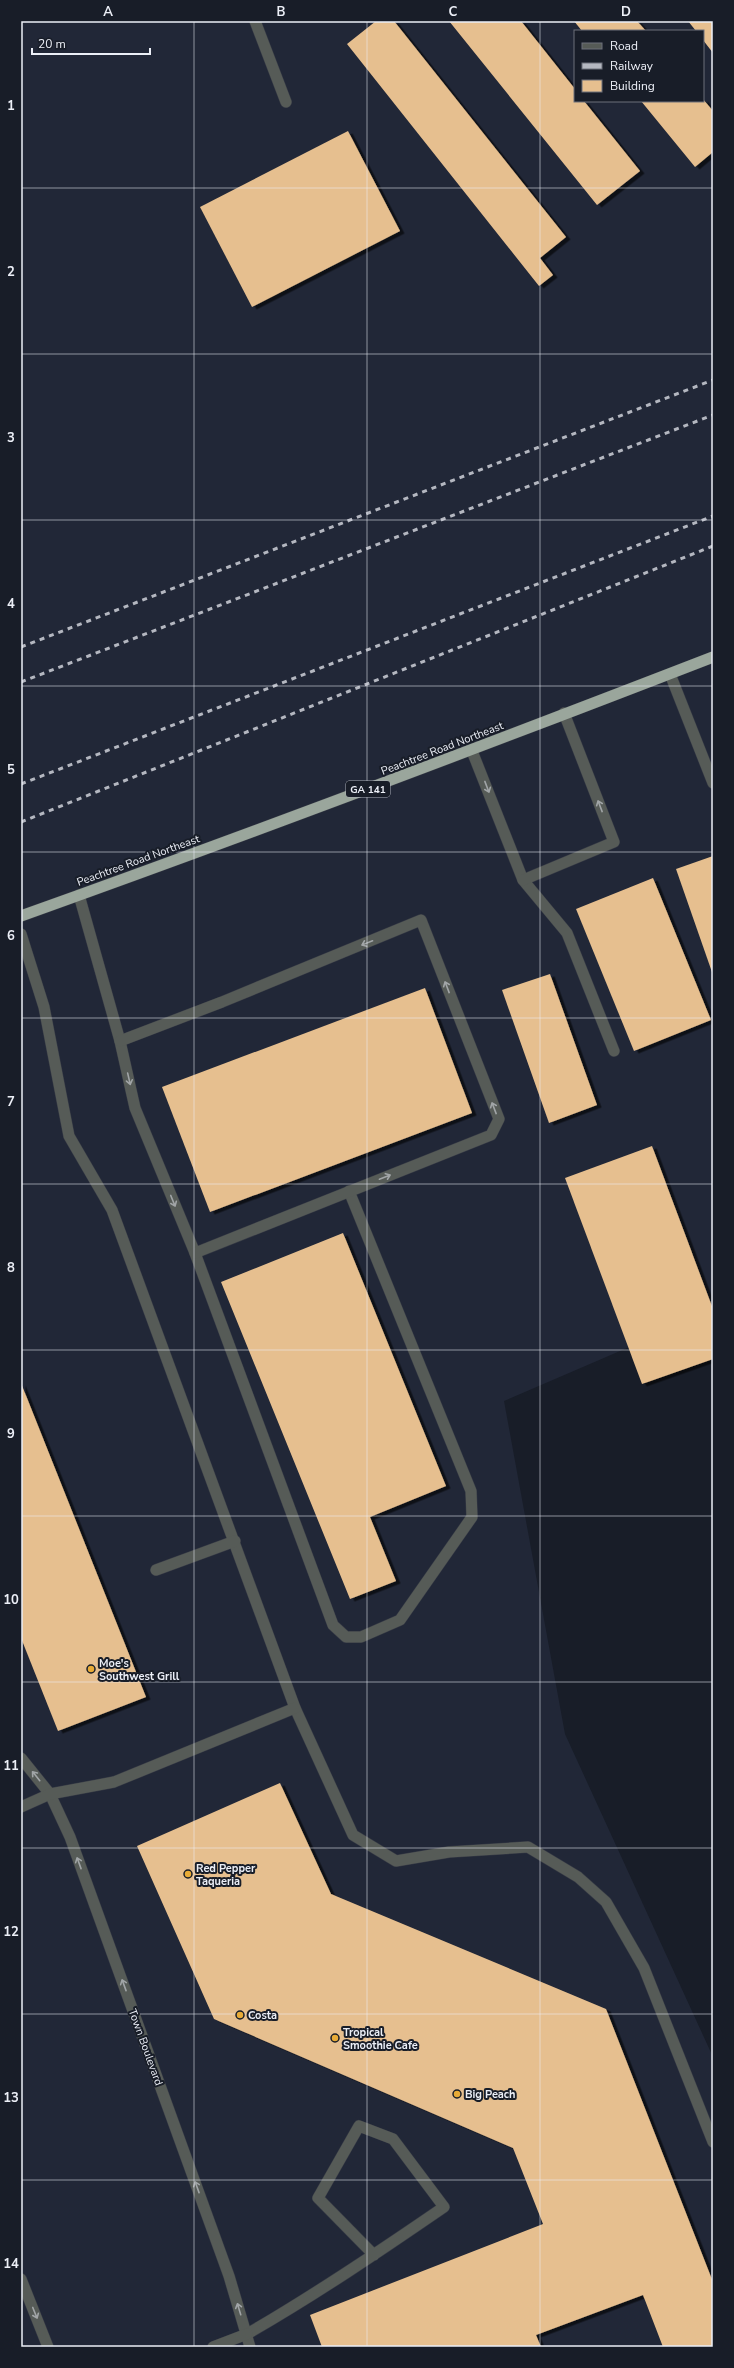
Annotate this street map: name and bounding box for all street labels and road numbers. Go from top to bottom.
street label: Peachtree Road Northeast [379,718,506,779]
road number: GA 141 [346,781,390,797]
street label: Peachtree Road Northeast [75,831,202,890]
street label: Town Boulevard [125,2007,166,2088]

